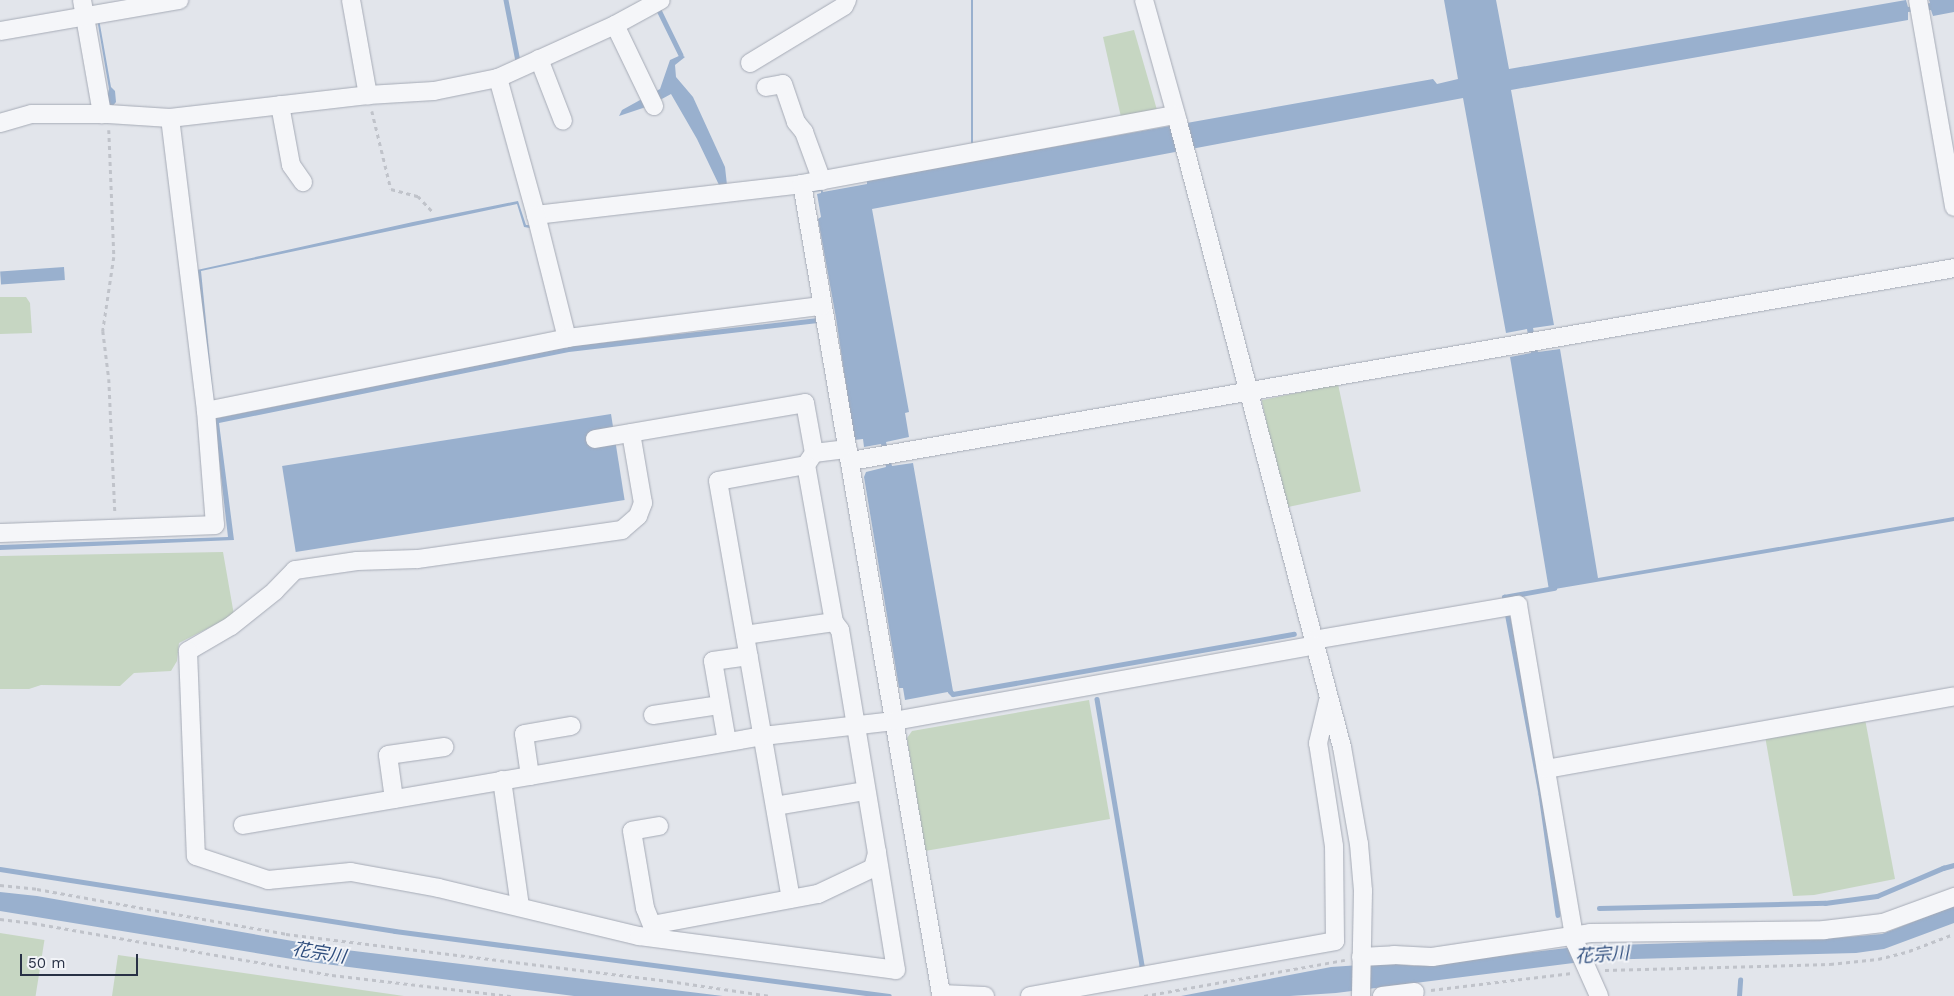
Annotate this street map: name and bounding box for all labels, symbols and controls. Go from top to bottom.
water label: 花宗川 [291,938,347,968]
water label: 花宗川 [1574,942,1630,968]
scale bar [22,944,140,976]
text: 50 m [28,954,65,972]

